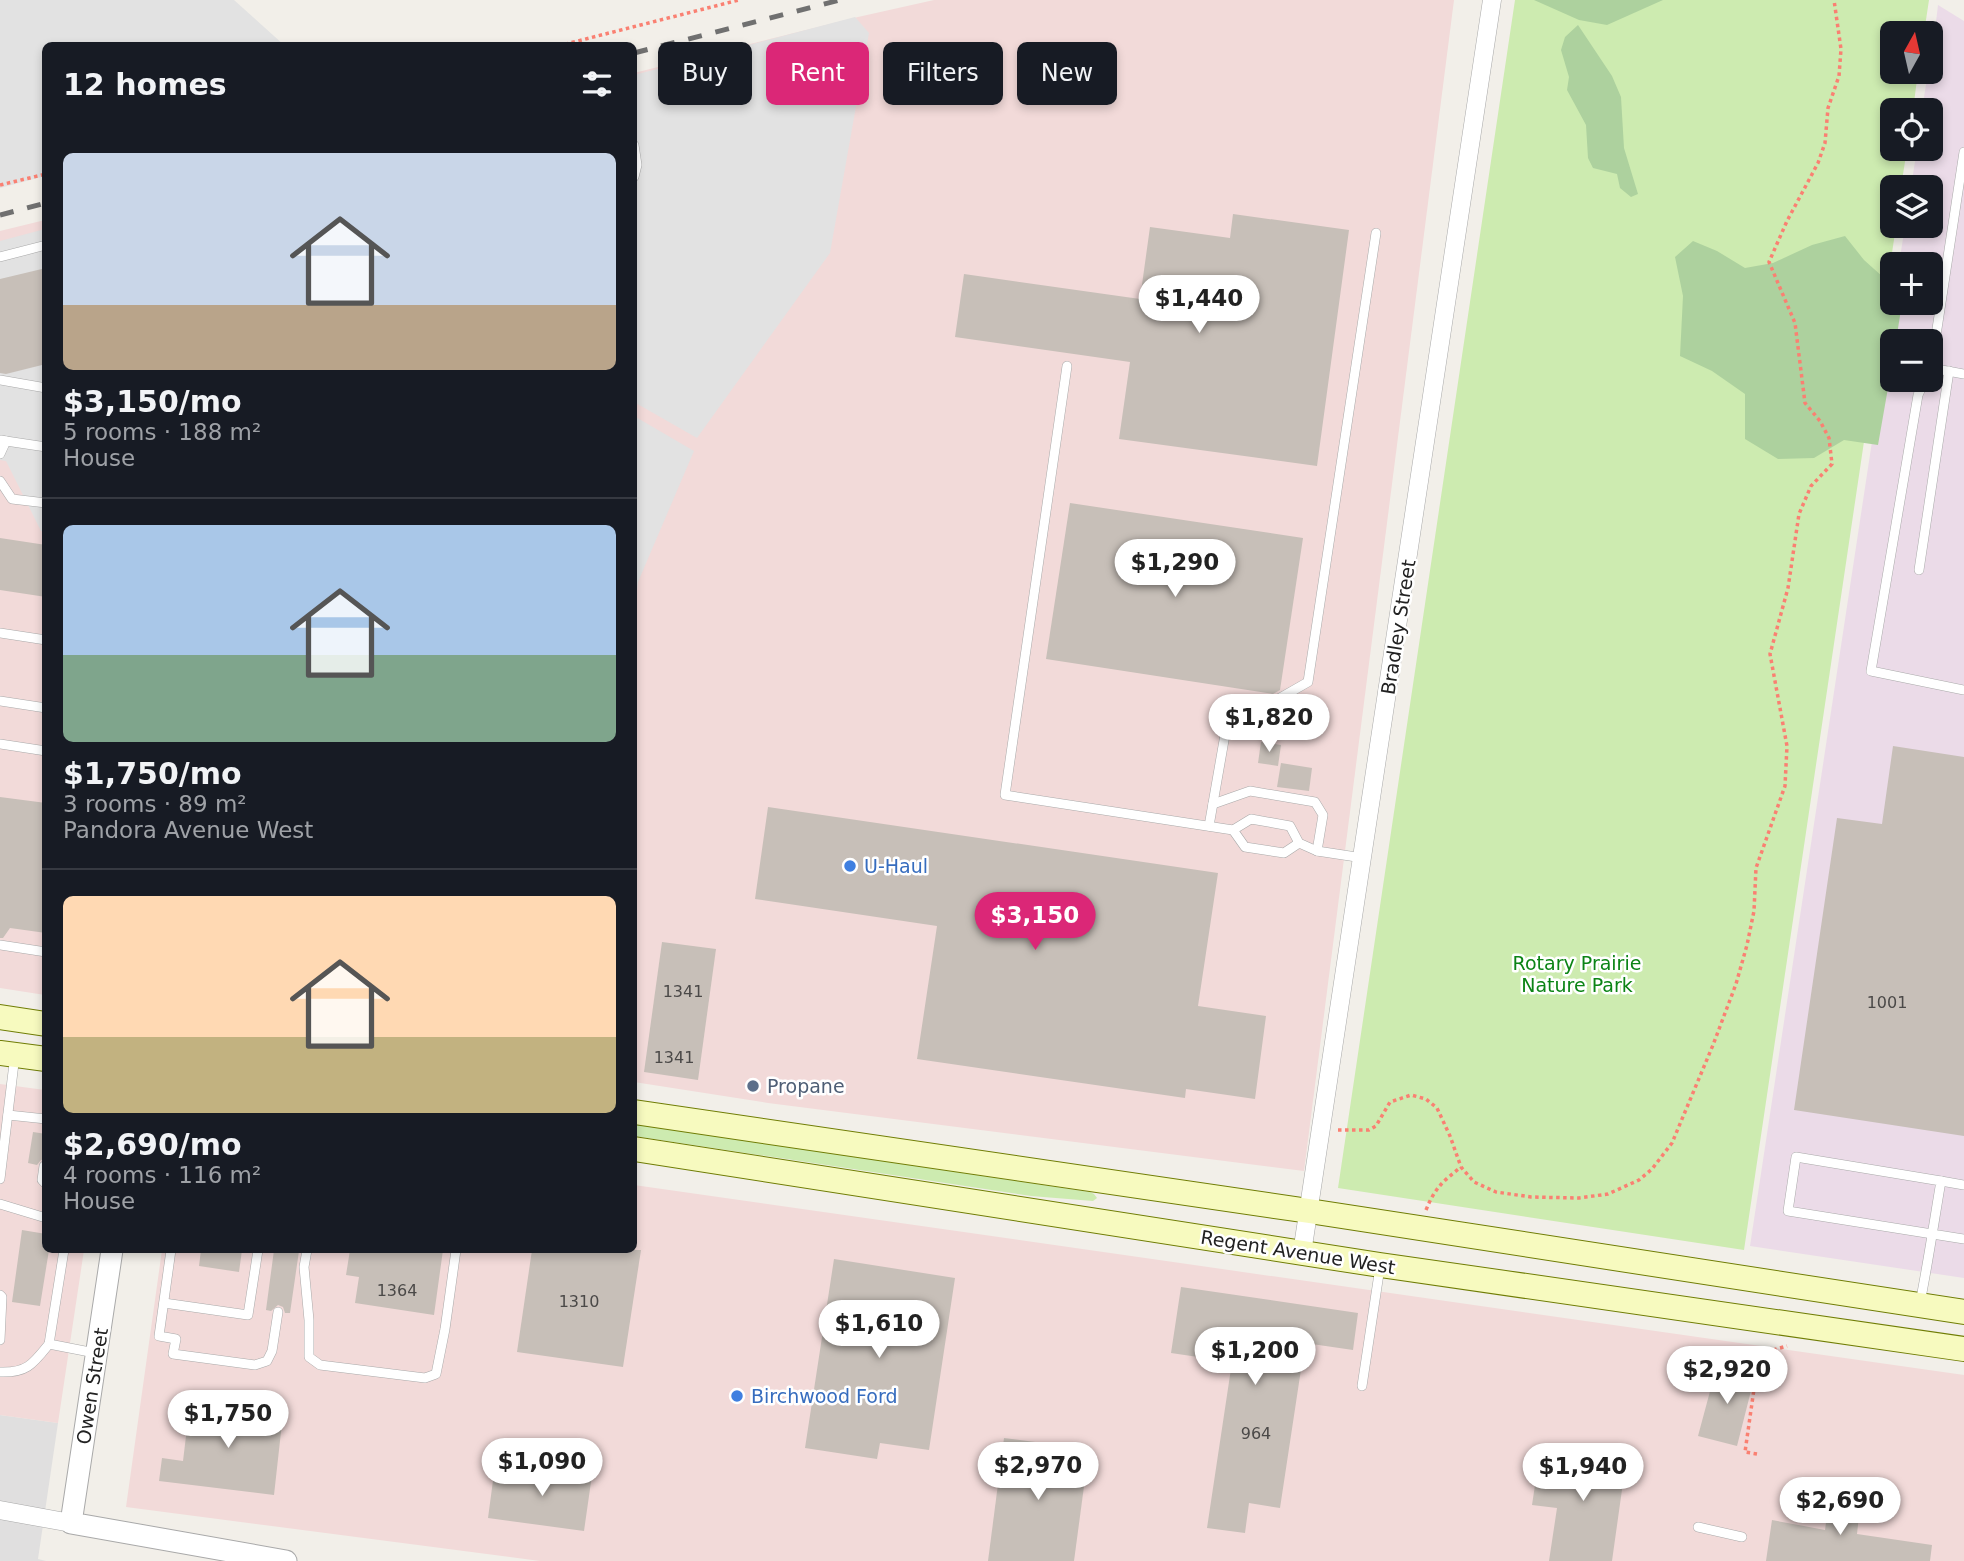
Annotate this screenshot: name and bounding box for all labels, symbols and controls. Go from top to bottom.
north arrow [1880,21,1942,84]
map controls [1880,21,1943,392]
chip: Buy [658,42,752,105]
chip: Rent [766,42,869,105]
chip: Filters [883,42,1003,105]
chip: New [1017,42,1117,105]
icon: filters [578,65,616,103]
text: 12 homes [63,67,227,102]
button: locate [1880,98,1943,161]
button: layers [1880,175,1943,238]
icon: home [277,198,403,324]
button: + [1880,252,1943,315]
pin: $1,440 [1142,276,1256,335]
text: $1,440 [1155,285,1243,311]
button: − [1880,329,1943,392]
text: $3,150/mo [63,384,242,419]
text: 5 rooms · 188 m² [63,419,261,445]
text: House [63,445,135,471]
pin: $1,290 [1118,540,1232,599]
text: $1,290 [1131,549,1219,575]
street label: Bradley Street [1376,558,1420,696]
icon: home [277,570,403,696]
pin: $1,820 [1212,694,1326,754]
text: $1,820 [1225,704,1313,730]
text: $1,750/mo [63,756,242,791]
text: 3 rooms · 89 m² [63,791,247,817]
text: Pandora Avenue West [63,817,313,843]
place label: U-Haul [864,855,928,877]
marker: U-Haul [842,858,858,874]
pin: $3,150 [978,892,1092,952]
text: $3,150 [991,902,1079,928]
icon: home [277,941,403,1067]
park label: Rotary Prairie Nature Park [1513,952,1641,996]
house number: 1341 [663,982,703,1001]
house number: 1001 [1867,993,1907,1012]
house number: 1341 [654,1048,694,1067]
place label: Propane [767,1075,845,1097]
marker: Propane [745,1078,761,1094]
text: $2,690/mo [63,1127,242,1162]
text: 4 rooms · 116 m² [63,1162,261,1188]
text: House [63,1188,135,1214]
street label: Regent Avenue West [1199,1226,1397,1278]
house number: 1364 [377,1281,417,1300]
house number: 1310 [559,1292,599,1311]
pin: $1,610 [822,1300,936,1360]
text: $1,610 [835,1310,923,1336]
street label: Owen Street [72,1326,112,1446]
pin: $1,200 [1198,1328,1312,1387]
text: $1,200 [1211,1337,1299,1363]
pin: $2,920 [1670,1346,1784,1406]
text: $2,920 [1683,1356,1771,1382]
place label: Birchwood Ford [751,1385,898,1407]
marker: Birchwood Ford [729,1388,745,1404]
pin: $1,750 [171,1390,285,1450]
text: $1,750 [184,1400,272,1426]
house number: 964 [1241,1424,1271,1443]
pin: $1,090 [485,1438,599,1498]
pin: $2,970 [981,1442,1095,1502]
pin: $1,940 [1526,1444,1640,1503]
text: $1,090 [498,1448,586,1474]
text: $2,970 [994,1452,1082,1478]
text: $1,940 [1539,1453,1627,1479]
pin: $2,690 [1783,1478,1897,1537]
text: $2,690 [1796,1487,1884,1513]

